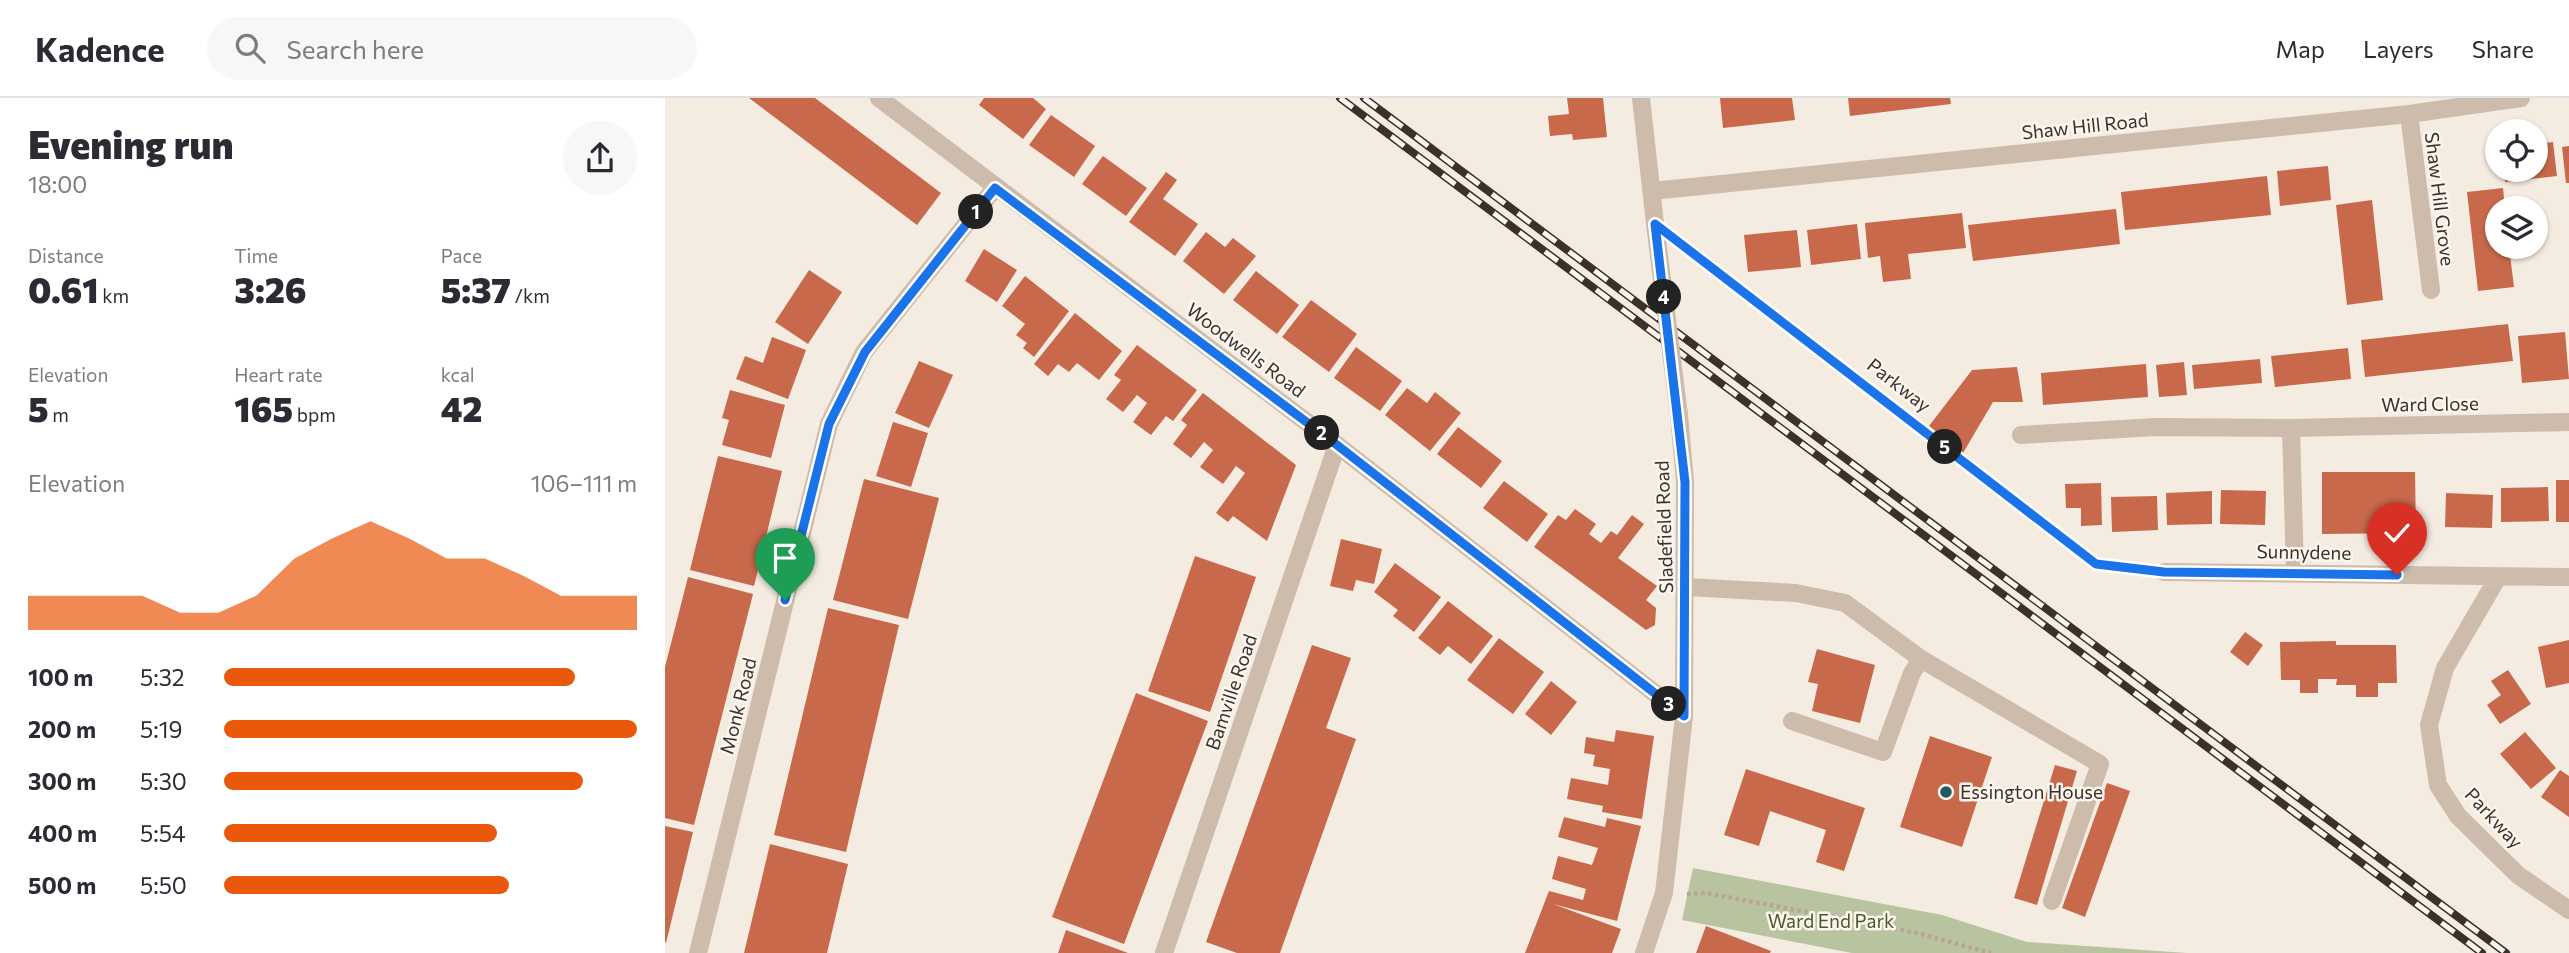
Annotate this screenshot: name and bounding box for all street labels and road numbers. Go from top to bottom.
street label: Shaw Hill Road [2020,107,2149,144]
street label: Shaw Hill Grove [2421,131,2460,267]
street label: Woodwells Road [1182,297,1310,402]
street label: Parkway [1863,353,1936,417]
street label: Ward Close [2381,391,2479,416]
street label: Sladefield Road [1650,460,1677,594]
street label: Sunnydene [2256,539,2352,564]
street label: Bamville Road [1200,631,1261,753]
street label: Monk Road [714,655,761,757]
street label: Parkway [2461,783,2528,853]

